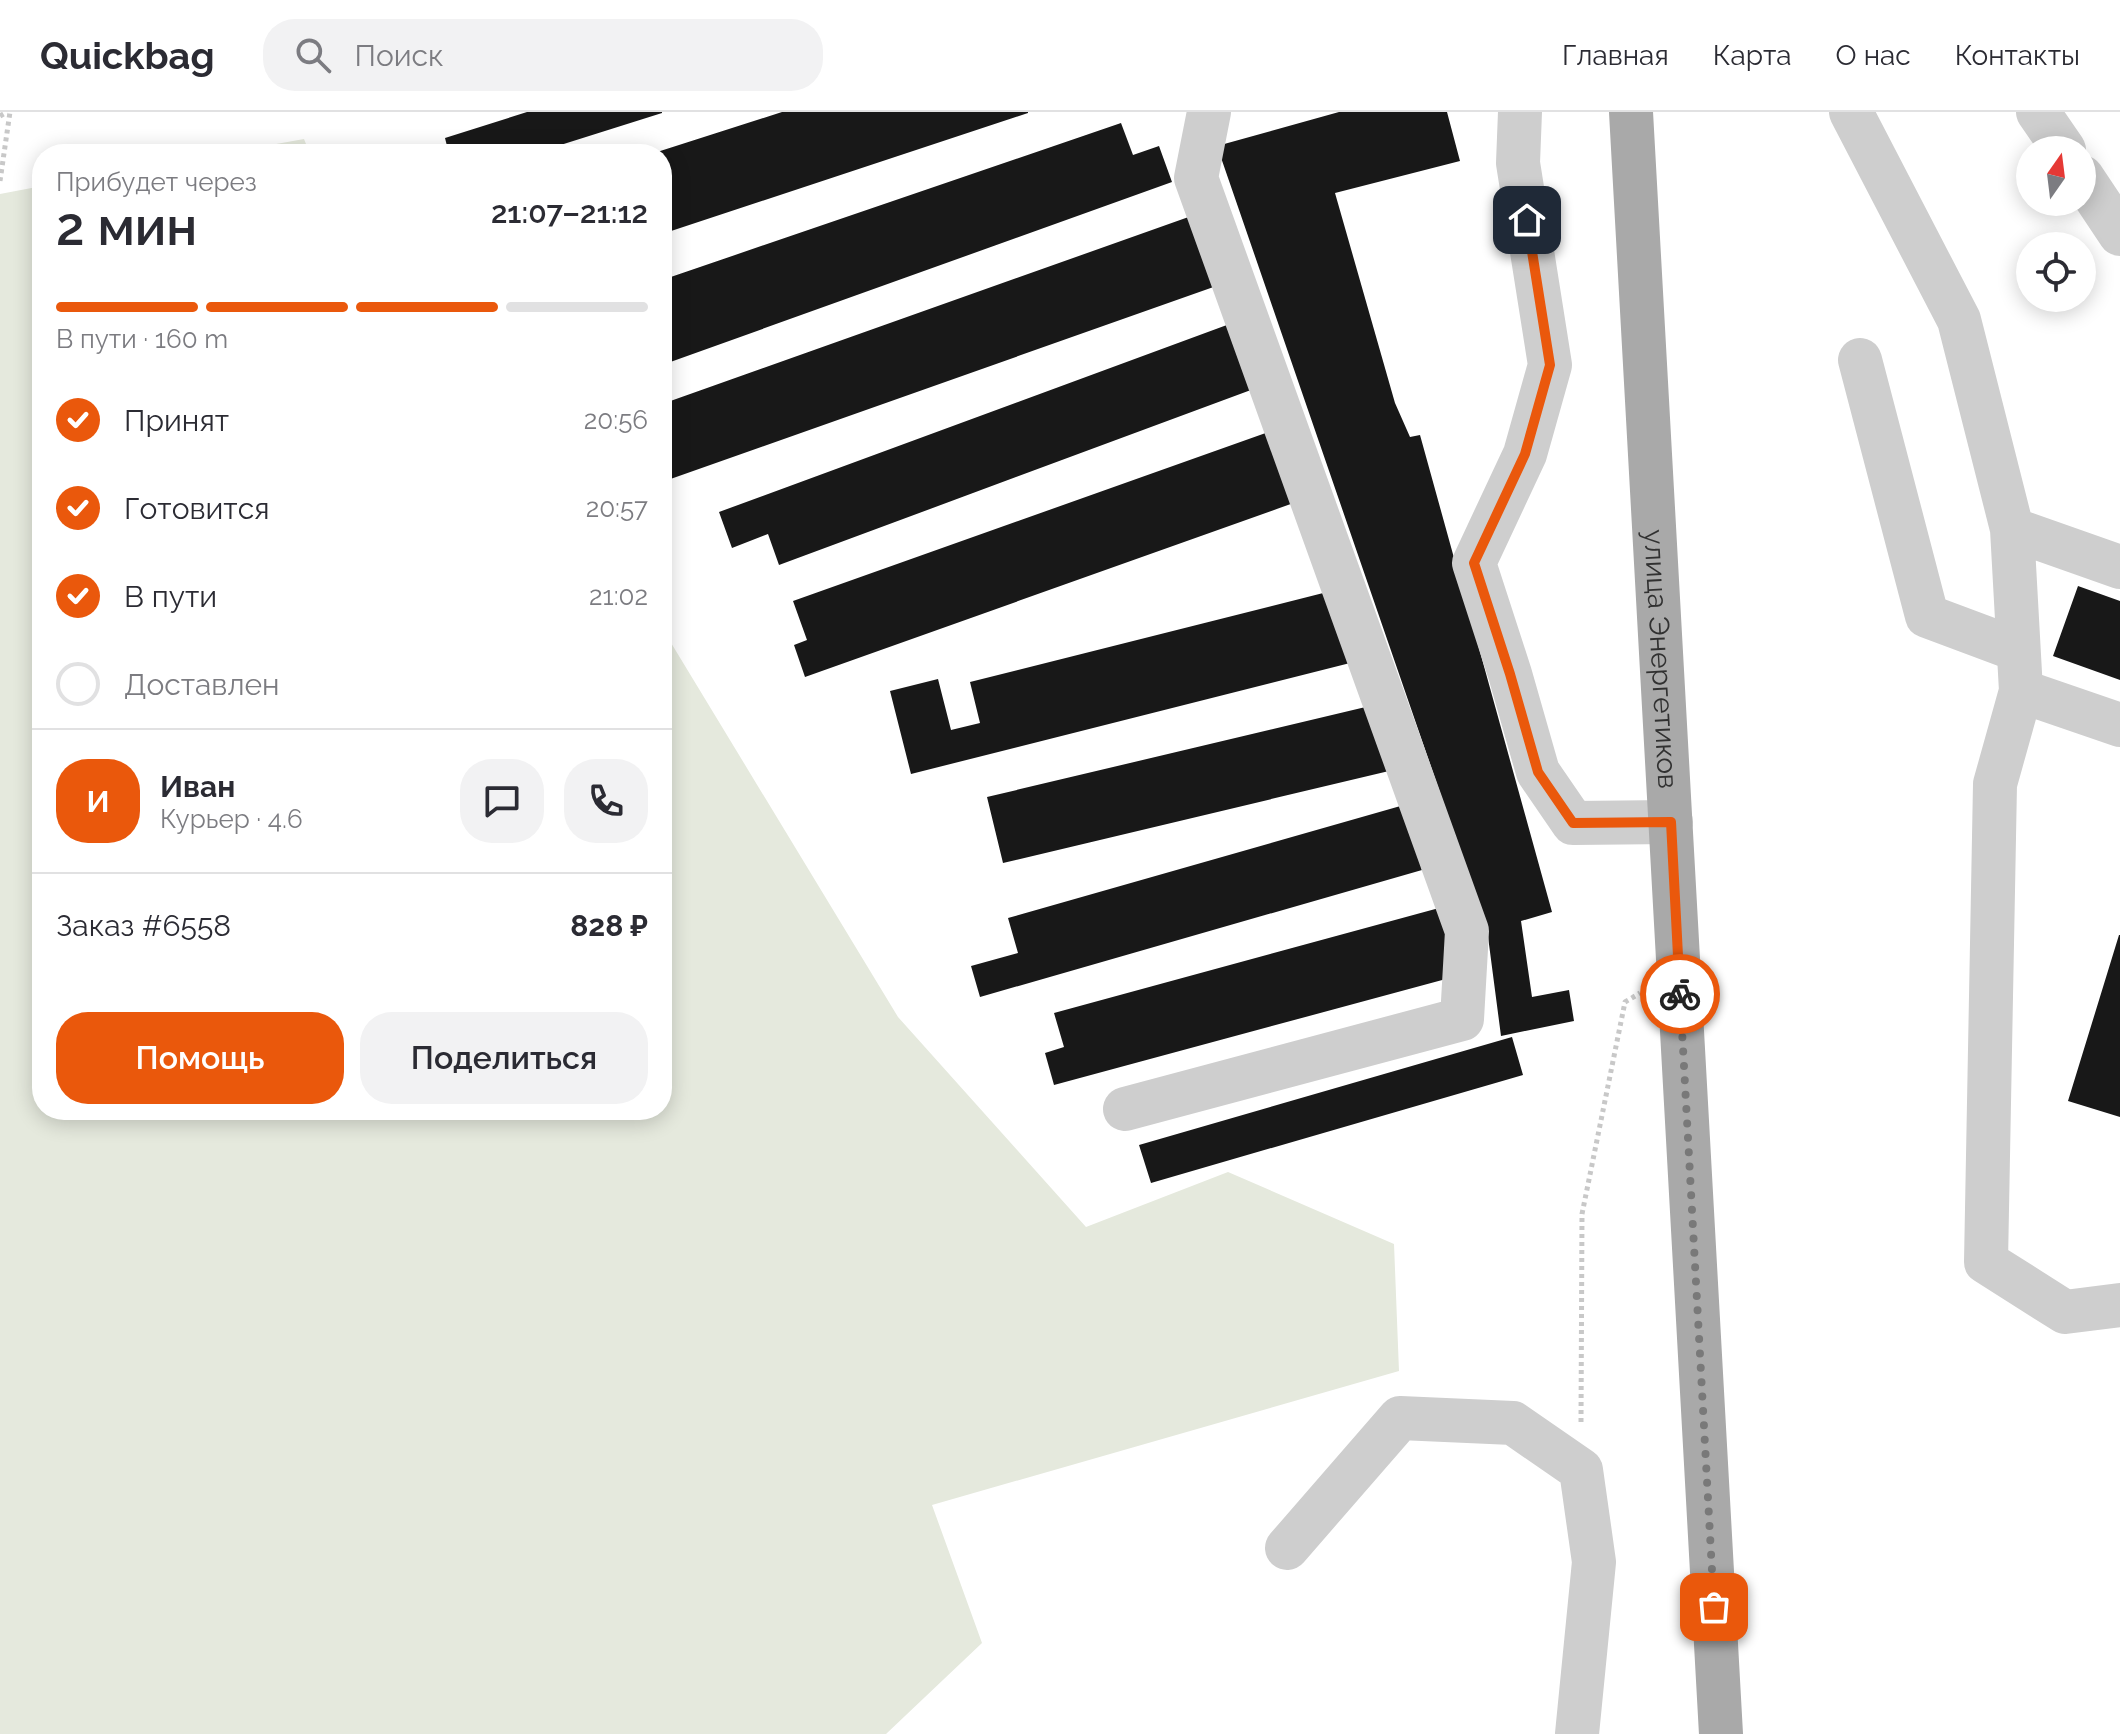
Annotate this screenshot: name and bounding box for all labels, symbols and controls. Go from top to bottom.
search box [263,19,823,91]
text: Quickbag [40,33,215,78]
icon: search [291,33,335,77]
text: Поиск [355,38,444,73]
text: Главная [1562,39,1669,72]
text: Карта [1713,39,1792,72]
text: О нас [1836,39,1911,72]
text: Контакты [1955,39,2080,72]
north arrow [2016,136,2096,216]
map controls [2016,136,2096,312]
text: Прибудет через [56,167,257,197]
pin [1493,186,1561,254]
text: 21:07–21:12 [491,195,648,230]
text: 2 мин [56,196,197,257]
icon: home [1505,198,1549,242]
button: locate [2016,232,2096,312]
text: В пути · 160 m [56,324,228,354]
icon: check [56,398,100,442]
text: Принят [124,403,229,438]
text: 20:56 [584,405,648,435]
icon: check [56,486,100,530]
text: Готовится [124,491,270,526]
text: 20:57 [586,493,648,523]
street label: улица Энергетиков [1637,529,1685,790]
icon: check [56,574,100,618]
text: В пути [124,579,217,614]
text: 21:02 [589,581,648,611]
text: Доставлен [124,667,280,702]
button: chat [460,759,544,843]
button: phone [564,759,648,843]
text: Иван [160,769,235,804]
text: И [86,784,110,819]
text: Курьер · 4.6 [160,804,303,834]
text: Заказ #6558 [56,908,231,943]
text: 828 ₽ [570,908,648,943]
courier [1640,954,1720,1034]
icon: bike [1658,972,1702,1016]
button: Помощь [56,1012,344,1104]
button: Поделиться [360,1012,648,1104]
pin [1680,1573,1748,1641]
icon: bag [1692,1585,1736,1629]

